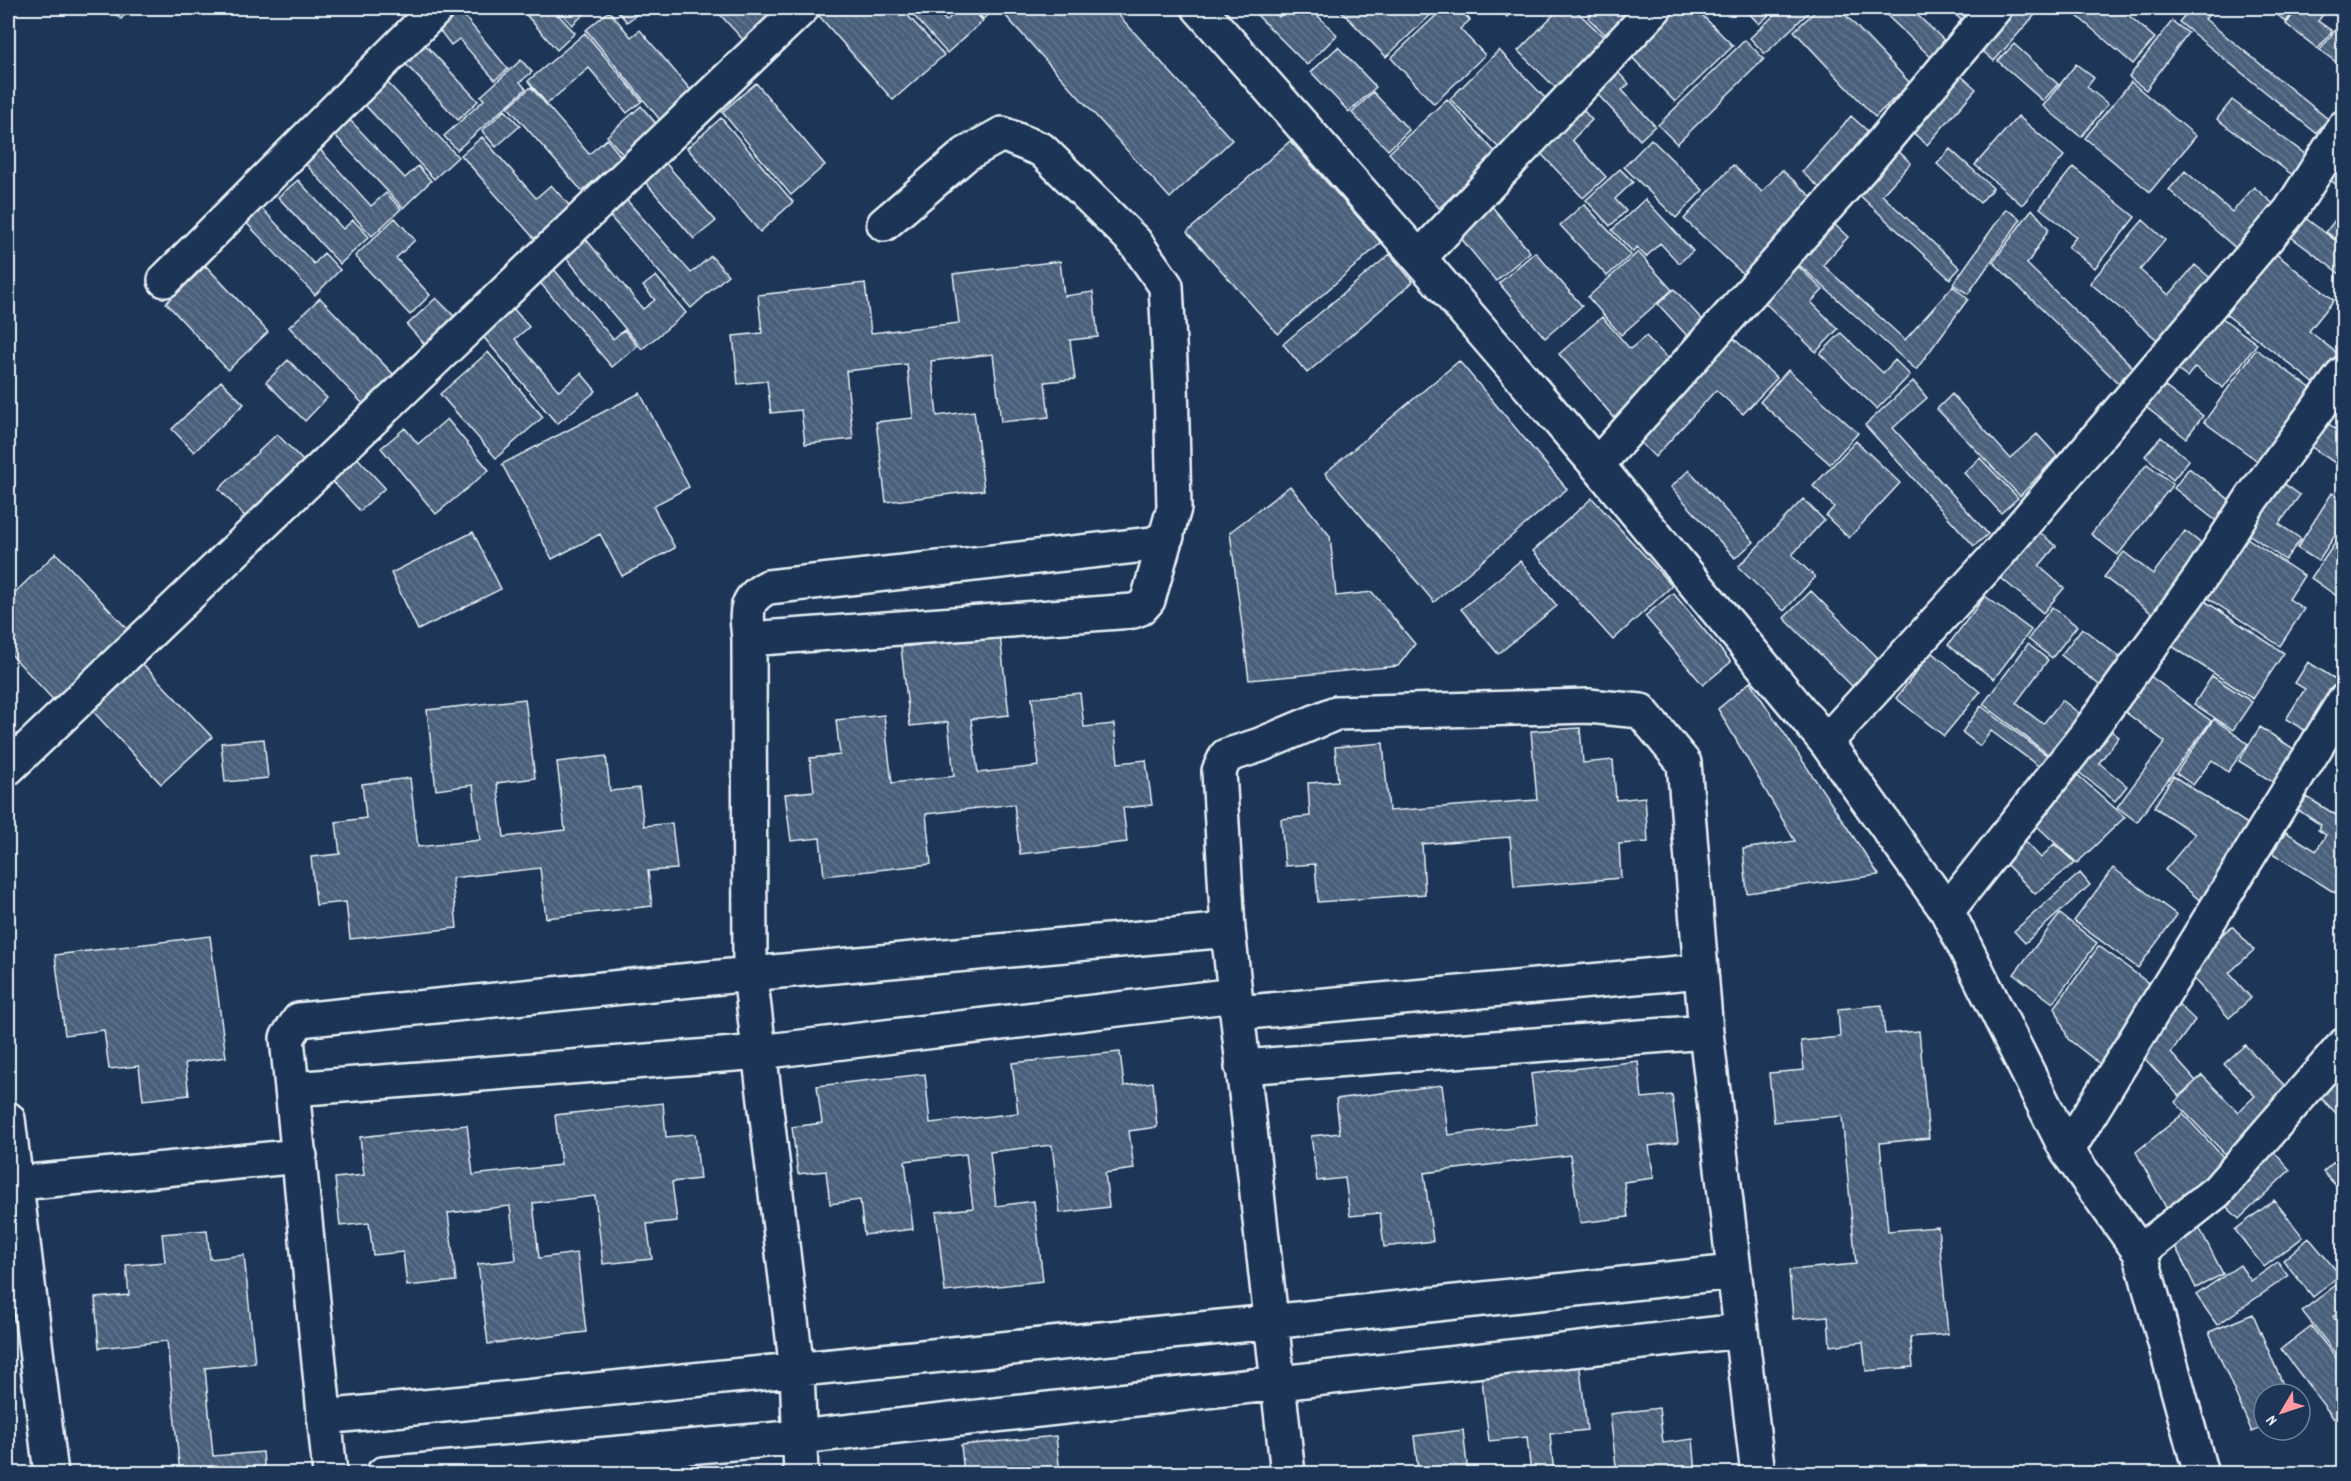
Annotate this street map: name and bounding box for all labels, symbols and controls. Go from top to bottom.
north arrow [2252,1382,2312,1442]
text: N [2261,1409,2284,1430]

